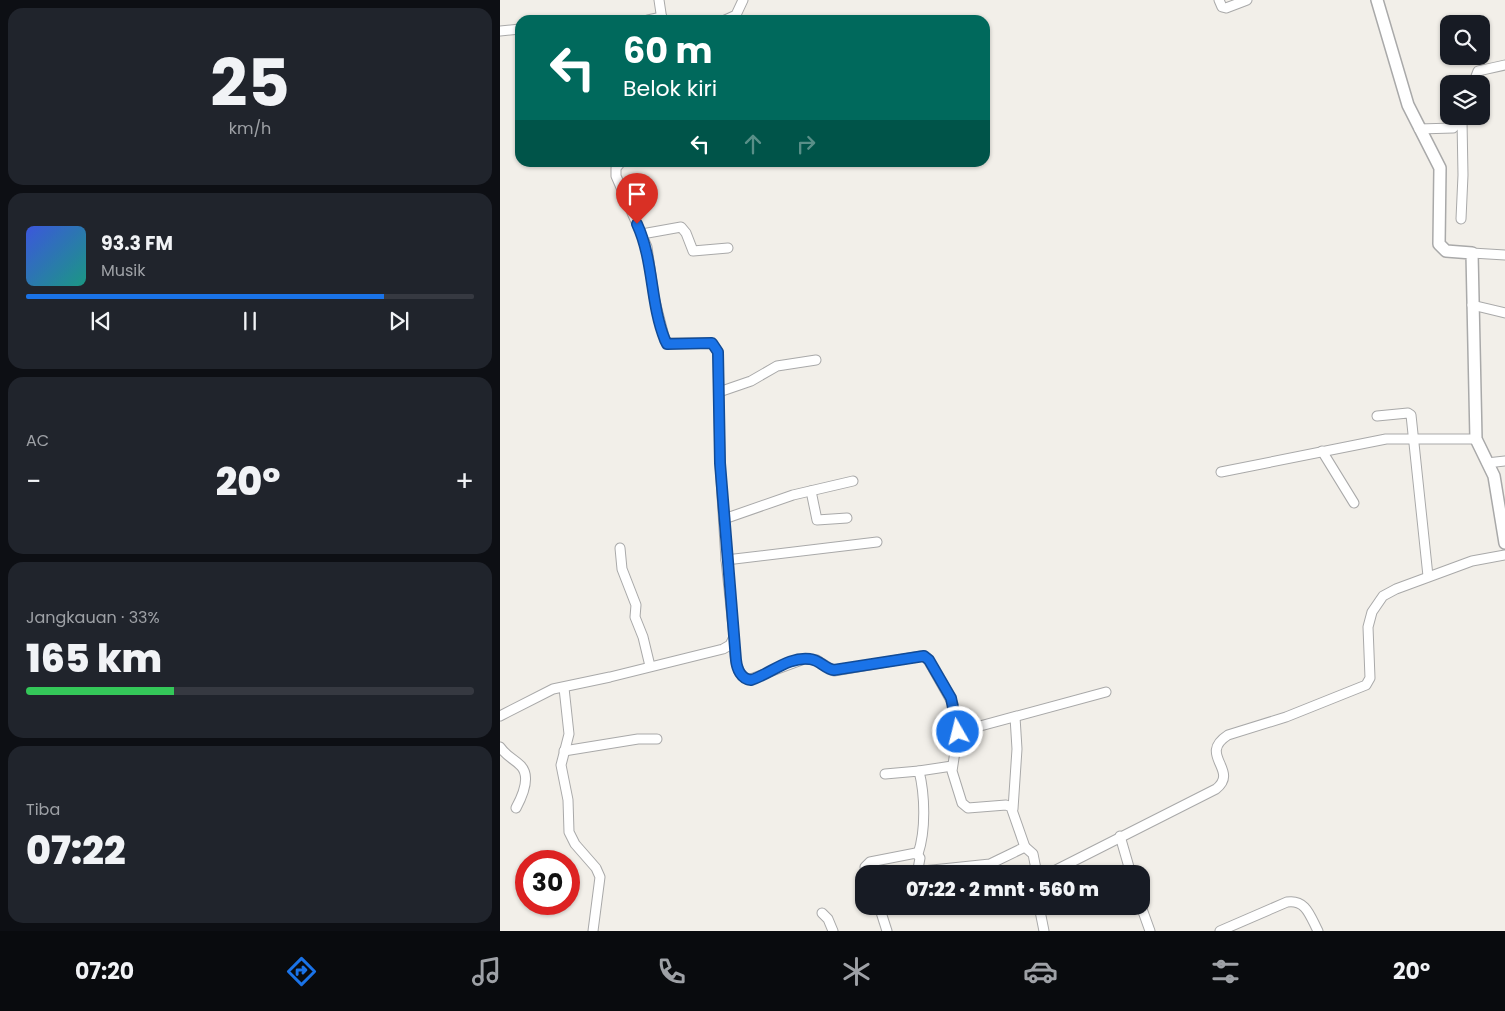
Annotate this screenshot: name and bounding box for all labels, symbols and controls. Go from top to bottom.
map controls [1440,15,1490,125]
button: search [1440,15,1490,65]
text: 60 m [623,26,713,75]
icon: left [540,35,605,100]
text: 25 [210,38,290,129]
text: Belok kiri [623,73,717,104]
button: layers [1440,75,1490,125]
text: km/h [229,117,271,140]
icon: left [686,130,714,158]
icon: ahead [739,130,767,158]
icon: right [792,130,820,158]
pin [616,173,658,224]
icon: arrive [623,180,651,208]
text: 93.3 FM [101,230,173,257]
text: Musik [101,259,146,282]
icon: previous [87,307,115,335]
icon: pause [236,307,264,335]
icon: next [385,307,413,335]
text: AC [26,429,49,452]
text: 20° [216,455,281,508]
text: − [26,462,41,501]
text: + [455,462,474,501]
text: Jangkauan · 33% [26,606,160,629]
text: 165 km [26,632,162,685]
position arrow [931,705,983,757]
text: Tiba [26,798,60,821]
text: 07:22 [26,824,126,877]
speed limit sign: 30 [515,850,580,915]
text: 07:22 · 2 mnt · 560 m [906,876,1099,903]
icon: directions [284,954,319,989]
icon: music [469,954,504,989]
icon: phone [654,954,689,989]
icon: climate [839,954,874,989]
icon: car [1023,954,1058,989]
icon: filters [1208,954,1243,989]
text: 07:20 [75,956,134,987]
text: 20° [1393,956,1430,987]

